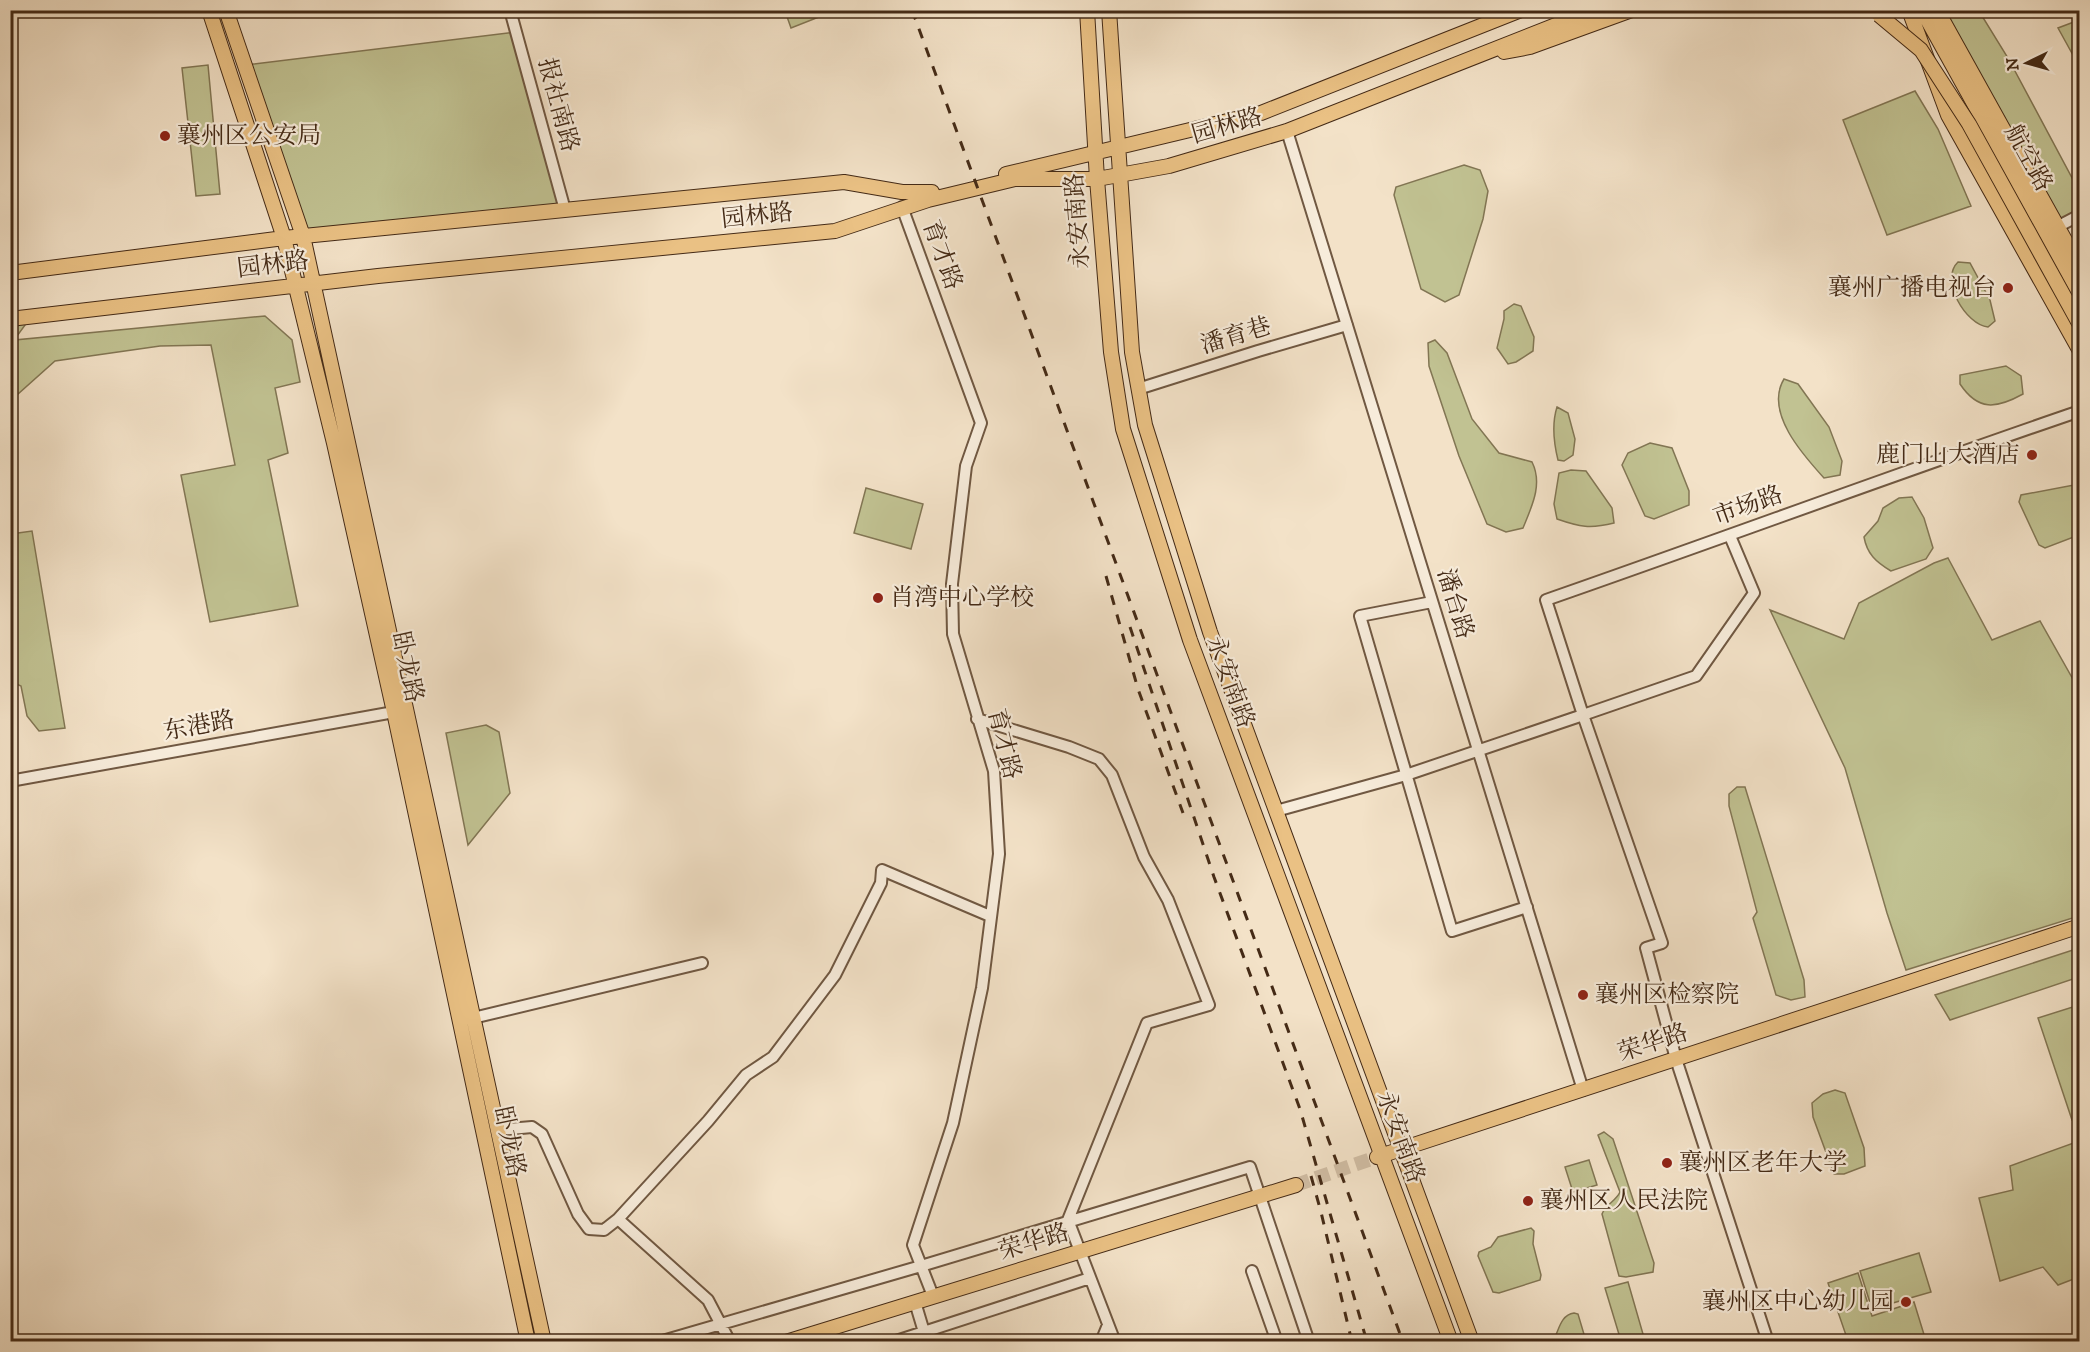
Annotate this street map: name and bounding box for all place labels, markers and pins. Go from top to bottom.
place label: 襄州区公安局 [177,121,321,151]
marker: 襄州区公安局 [158,129,172,143]
place label: 襄州广播电视台 [1828,273,1996,303]
marker: 襄州广播电视台 [2001,281,2015,295]
place label: 鹿门山大酒店 [1876,440,2020,470]
marker: 鹿门山大酒店 [2025,448,2039,462]
place label: 肖湾中心学校 [890,583,1034,613]
marker: 肖湾中心学校 [871,591,885,605]
place label: 襄州区检察院 [1595,980,1739,1010]
marker: 襄州区检察院 [1576,988,1590,1002]
place label: 襄州区老年大学 [1679,1148,1847,1178]
marker: 襄州区老年大学 [1660,1156,1674,1170]
place label: 襄州区人民法院 [1540,1186,1708,1216]
marker: 襄州区人民法院 [1521,1194,1535,1208]
place label: 襄州区中心幼儿园 [1702,1287,1894,1317]
marker: 襄州区中心幼儿园 [1899,1295,1913,1309]

